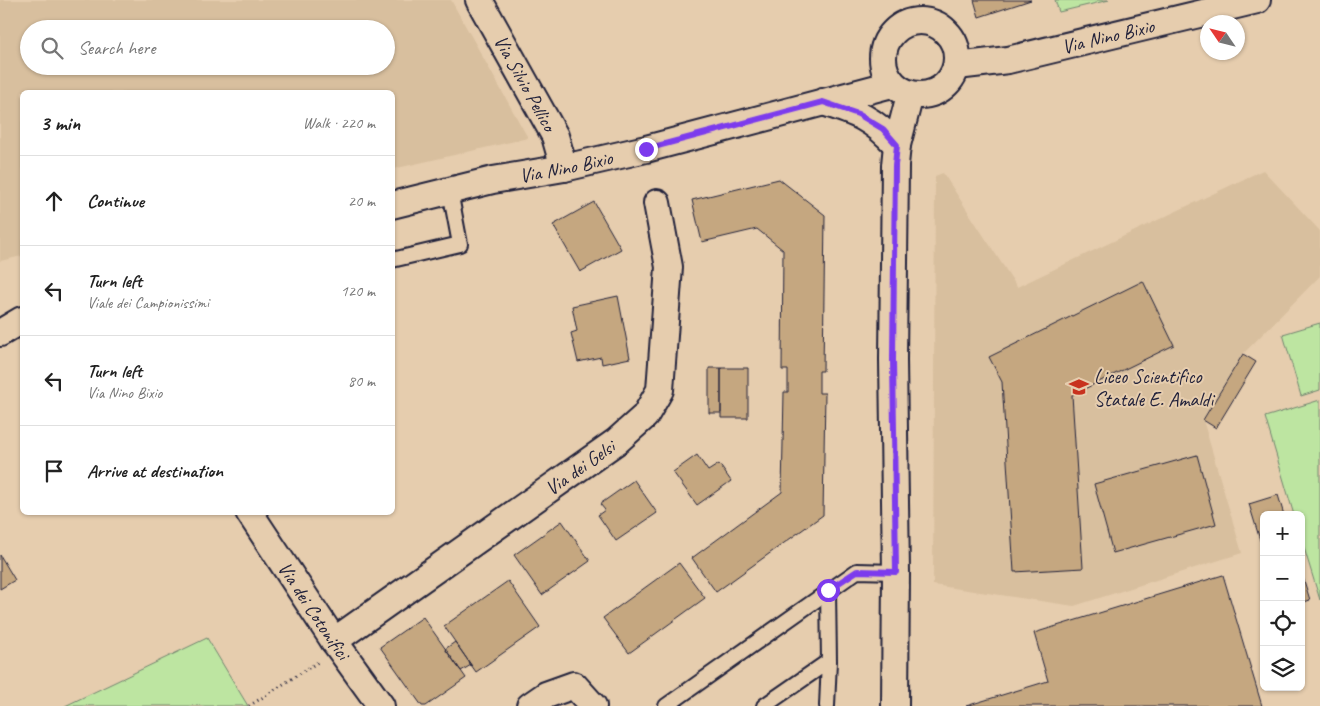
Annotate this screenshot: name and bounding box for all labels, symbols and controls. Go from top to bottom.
street label: Via Nino Bixio [1059,13,1157,60]
north arrow [1200,15,1245,60]
search box [20,20,395,75]
street label: Via Silvio Pellico [488,31,563,137]
icon: search [38,34,66,62]
text: Search here [78,36,155,60]
text: 3 min [40,110,80,136]
text: Walk · 220 m [303,113,375,133]
route end [635,138,658,161]
street label: Via Nino Bixio [518,145,616,188]
icon: ahead [40,187,68,215]
text: Continue [87,189,144,213]
text: 20 m [348,191,375,211]
text: Turn left [87,269,142,293]
icon: left [40,277,68,305]
text: 120 m [341,281,375,301]
text: Viale dei Campionissimi [87,293,209,313]
text: Turn left [87,359,142,383]
place label: Liceo Scientifico Statale E. Amaldi [1094,364,1215,412]
icon: left [40,367,68,395]
text: 80 m [348,371,375,391]
school or university icon: Liceo Scientifico Statale E. Amaldi [1068,376,1090,398]
text: Via Nino Bixio [87,383,162,403]
street label: Via dei Gelsi [540,433,622,501]
icon: arrive [40,457,68,485]
text: Arrive at destination [87,459,223,483]
map controls [1260,511,1305,691]
button: + [1260,511,1305,556]
button: − [1260,556,1305,601]
street label: Via dei Cotonifici [272,557,357,666]
route start [817,579,840,602]
button: locate [1260,601,1305,646]
button: layers [1260,646,1305,691]

